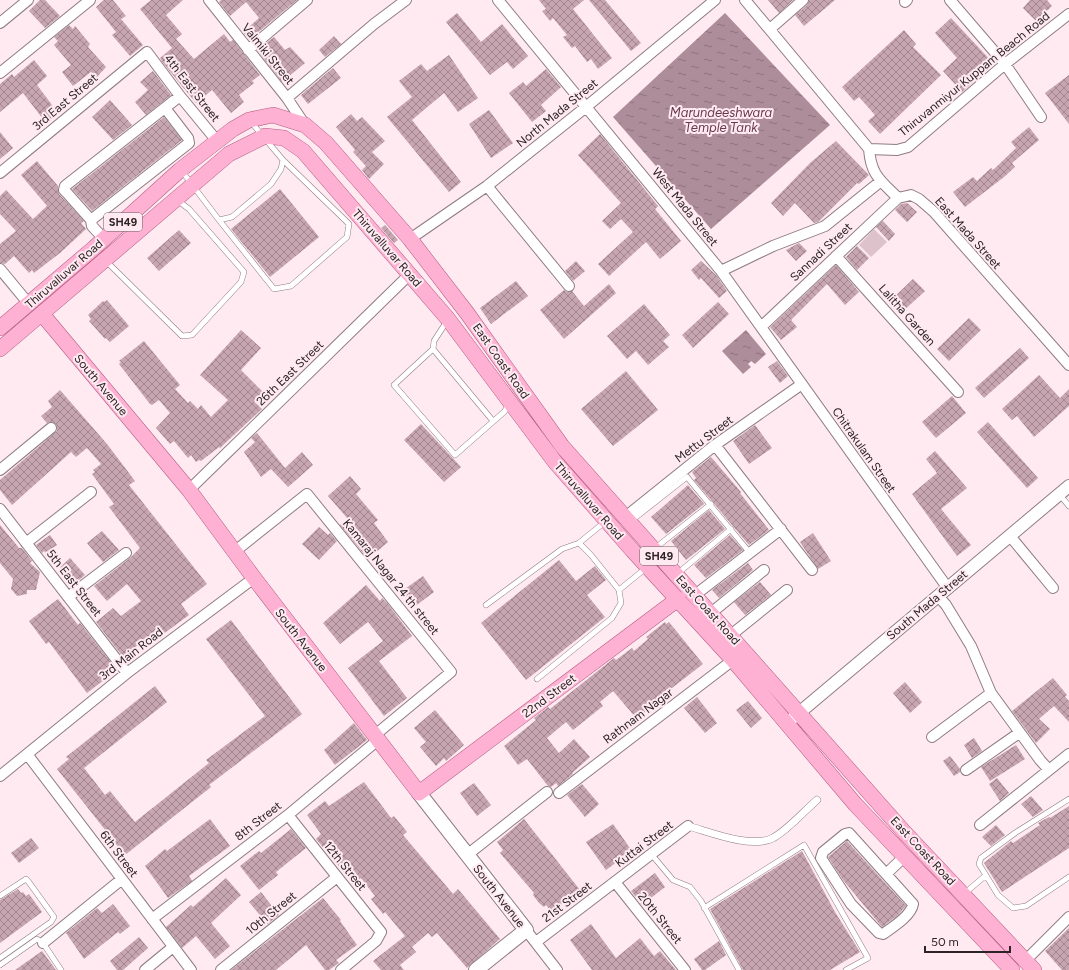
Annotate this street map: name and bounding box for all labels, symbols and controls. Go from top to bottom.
street label: Thiruvanmiyur Kuppam Beach Road [896,9,1052,139]
street label: Valmiki Street [239,21,297,88]
street label: 4th East Street [161,52,223,125]
street label: 3rd East Street [30,70,101,133]
street label: North Mada Street [514,76,601,150]
water label: Marundeeshwara Temple Tank [670,105,773,135]
street label: West Mada Street [649,165,721,249]
street label: East Mada Street [932,194,1004,272]
street label: Thiruvalluvar Road [350,206,424,290]
road number: SH49 [104,213,142,231]
street label: Sannadi Street [787,219,855,284]
street label: Thiruvalluvar Road [22,237,106,311]
street label: Lalitha Garden [876,281,938,349]
street label: East Coast Road [470,321,532,401]
street label: 26th East Street [254,337,327,408]
street label: South Avenue [71,351,131,419]
street label: Chitrakulam Street [829,405,899,496]
street label: Mettu Street [672,412,736,465]
street label: Thiruvalluvar Road [552,459,626,543]
street label: Kamaraj Nagar 24 th street [340,516,442,638]
street label: 5th East Street [44,547,105,620]
road number: SH49 [640,547,678,565]
street label: South Mada Street [884,567,971,643]
street label: East Coast Road [673,572,743,648]
street label: South Avenue [272,606,330,675]
street label: 3rd Main Road [96,625,166,683]
street label: 22nd Street [519,671,579,721]
street label: Rathnam Nagar [600,685,676,747]
street label: 8th Street [232,798,284,843]
street label: East Coast Road [888,814,958,888]
street label: Kuttai Street [612,818,676,870]
street label: 6th Street [97,828,141,880]
street label: 12th Street [321,838,369,894]
street label: South Avenue [470,862,528,931]
street label: 21st Street [539,879,595,925]
street label: 10th Street [243,888,299,937]
street label: 20th Street [635,889,685,947]
scale bar [925,928,1010,954]
text: 50 m [931,935,959,949]

